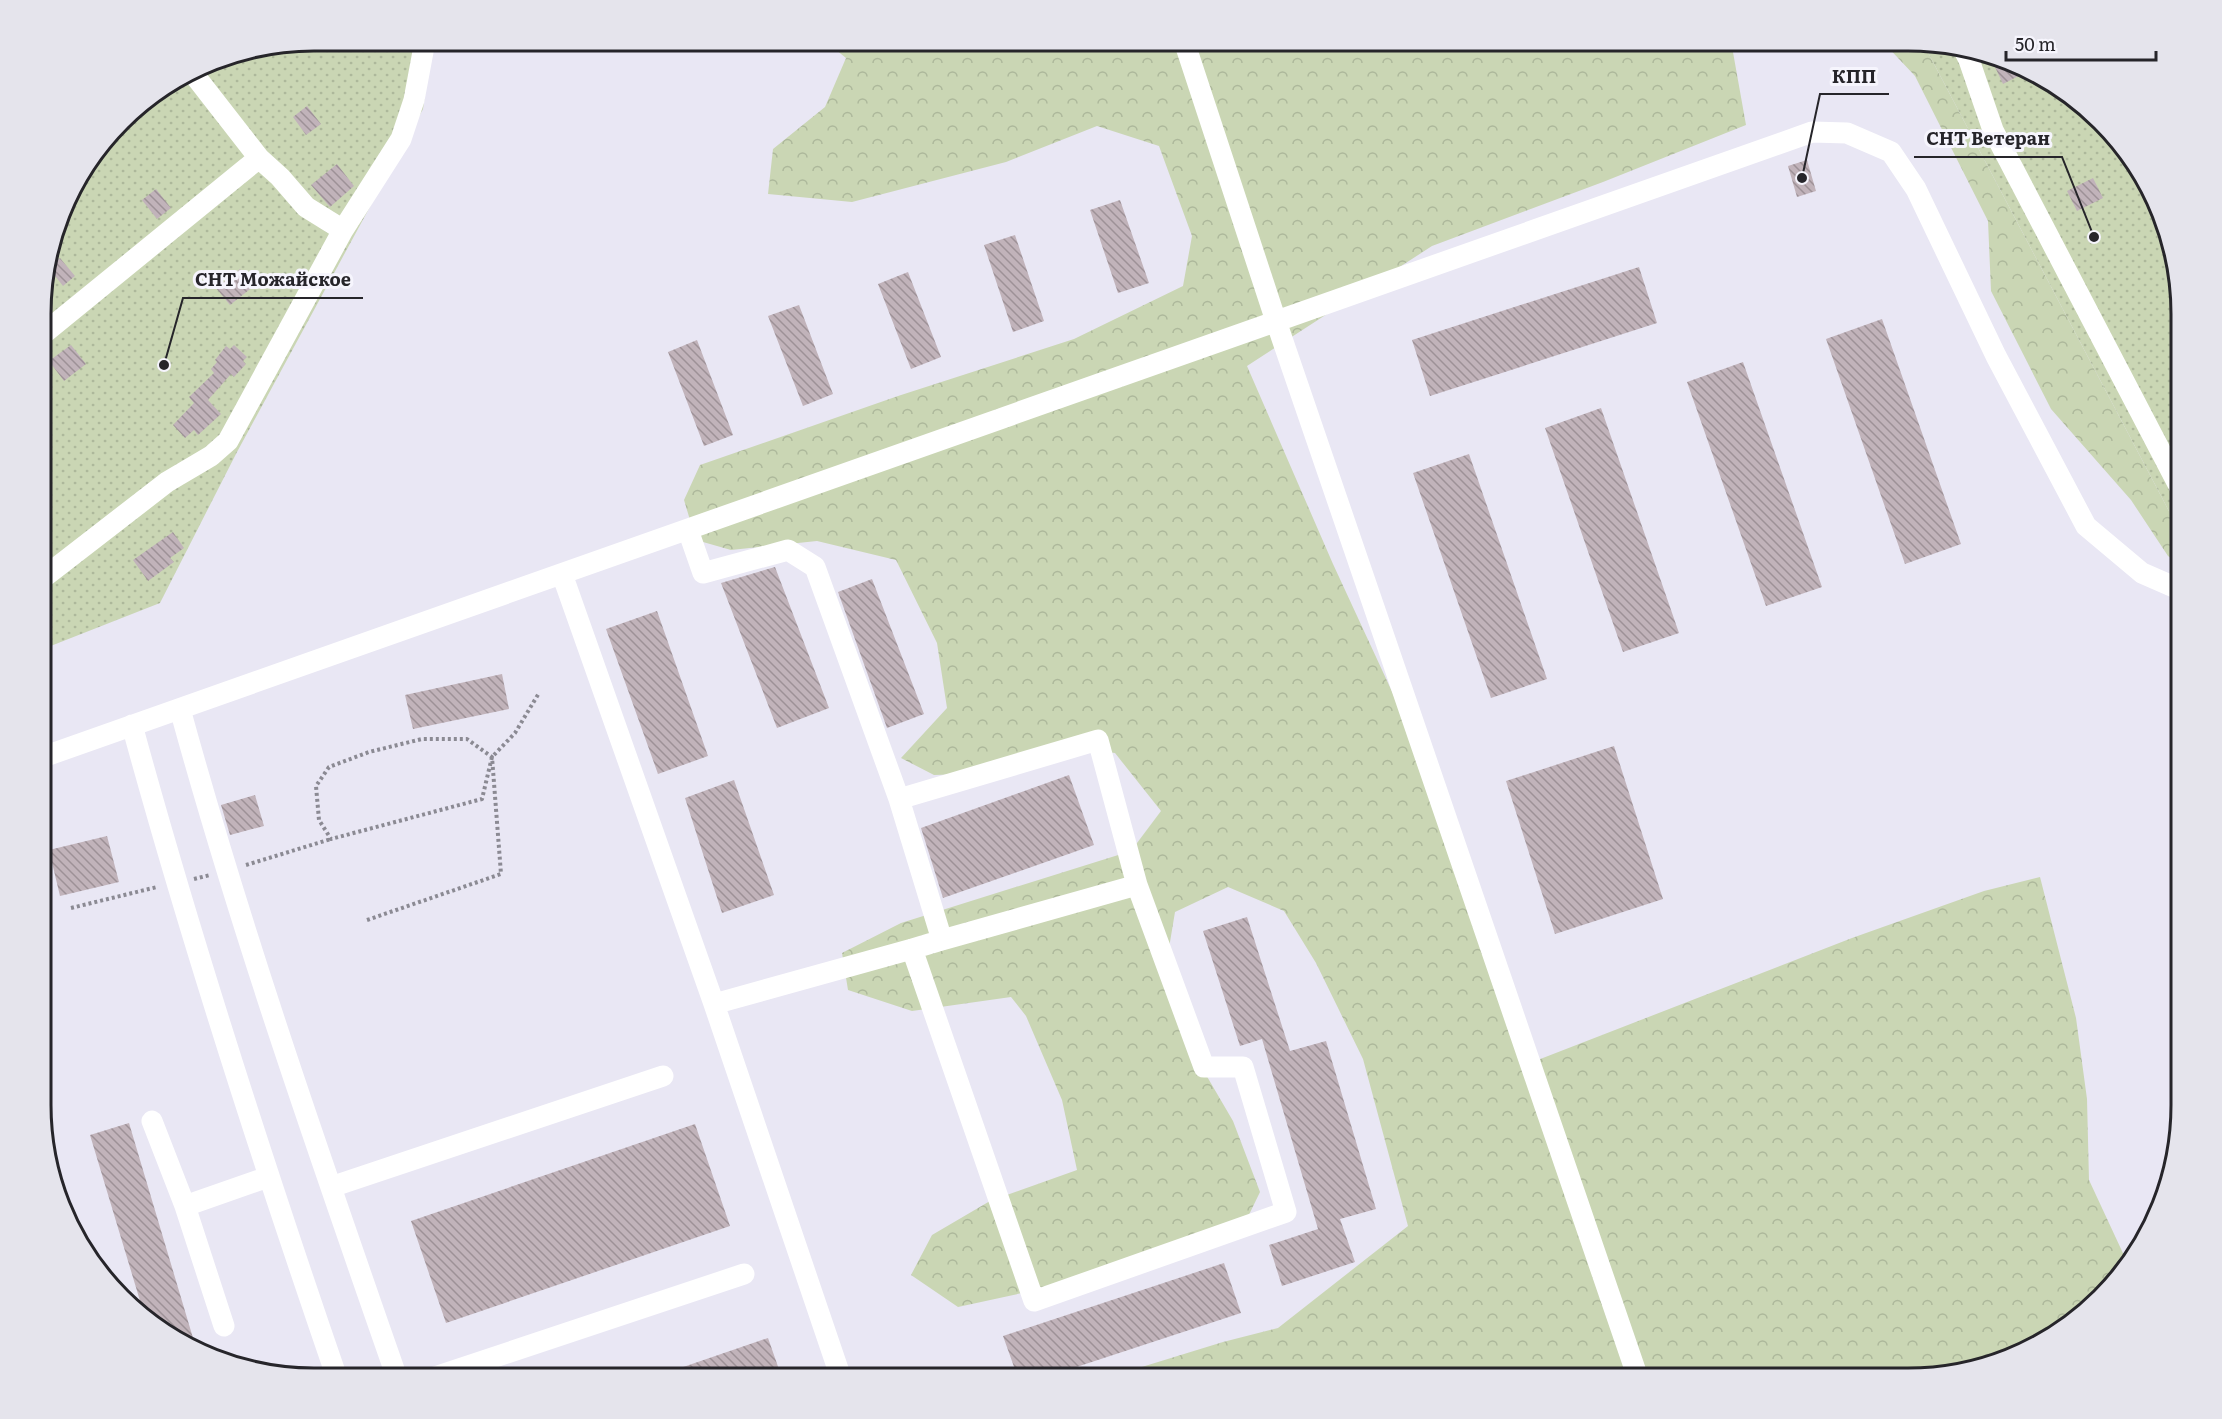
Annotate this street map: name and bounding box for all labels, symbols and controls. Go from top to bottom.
scale bar [2006,24,2156,62]
text: 50 m [2015,30,2056,57]
callout: КПП [1820,58,1889,94]
text: КПП [1832,62,1876,89]
callout: СНТ Ветеран [1914,121,2062,157]
text: СНТ Ветеран [1926,124,2050,151]
callout: СНТ Можайское [183,262,363,298]
text: СНТ Можайское [195,265,351,292]

